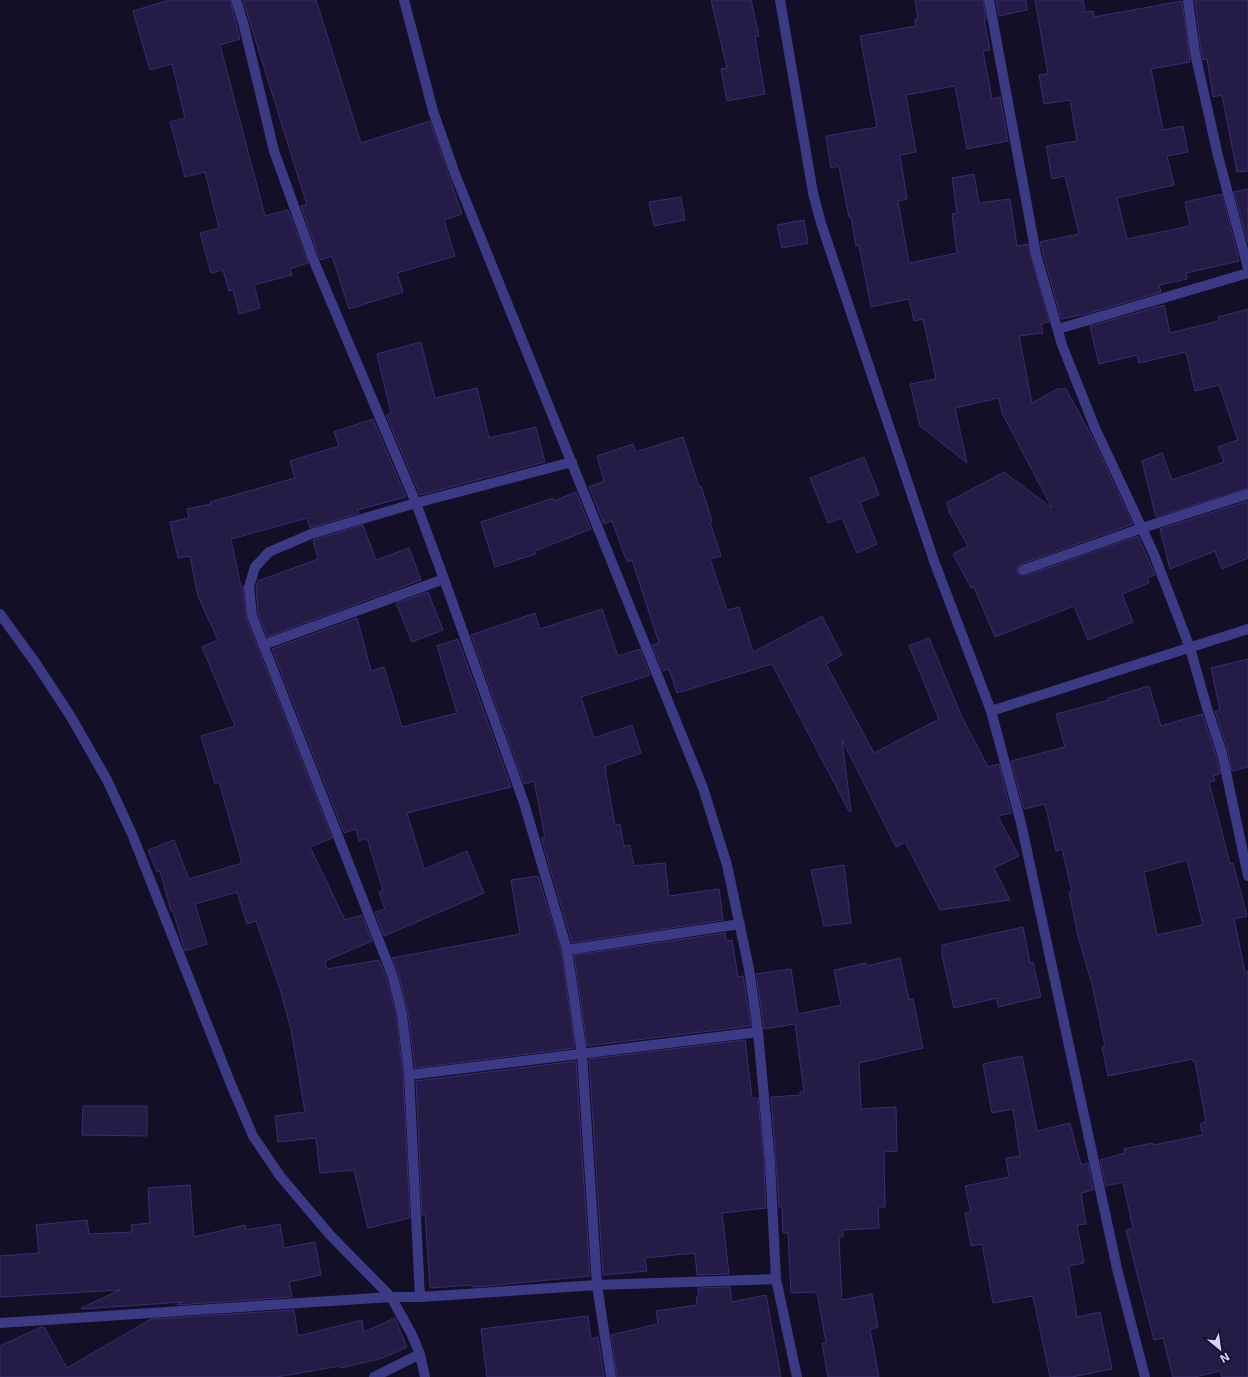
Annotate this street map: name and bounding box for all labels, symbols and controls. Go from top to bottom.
north arrow [1200,1329,1240,1369]
text: N [1218,1350,1232,1366]

